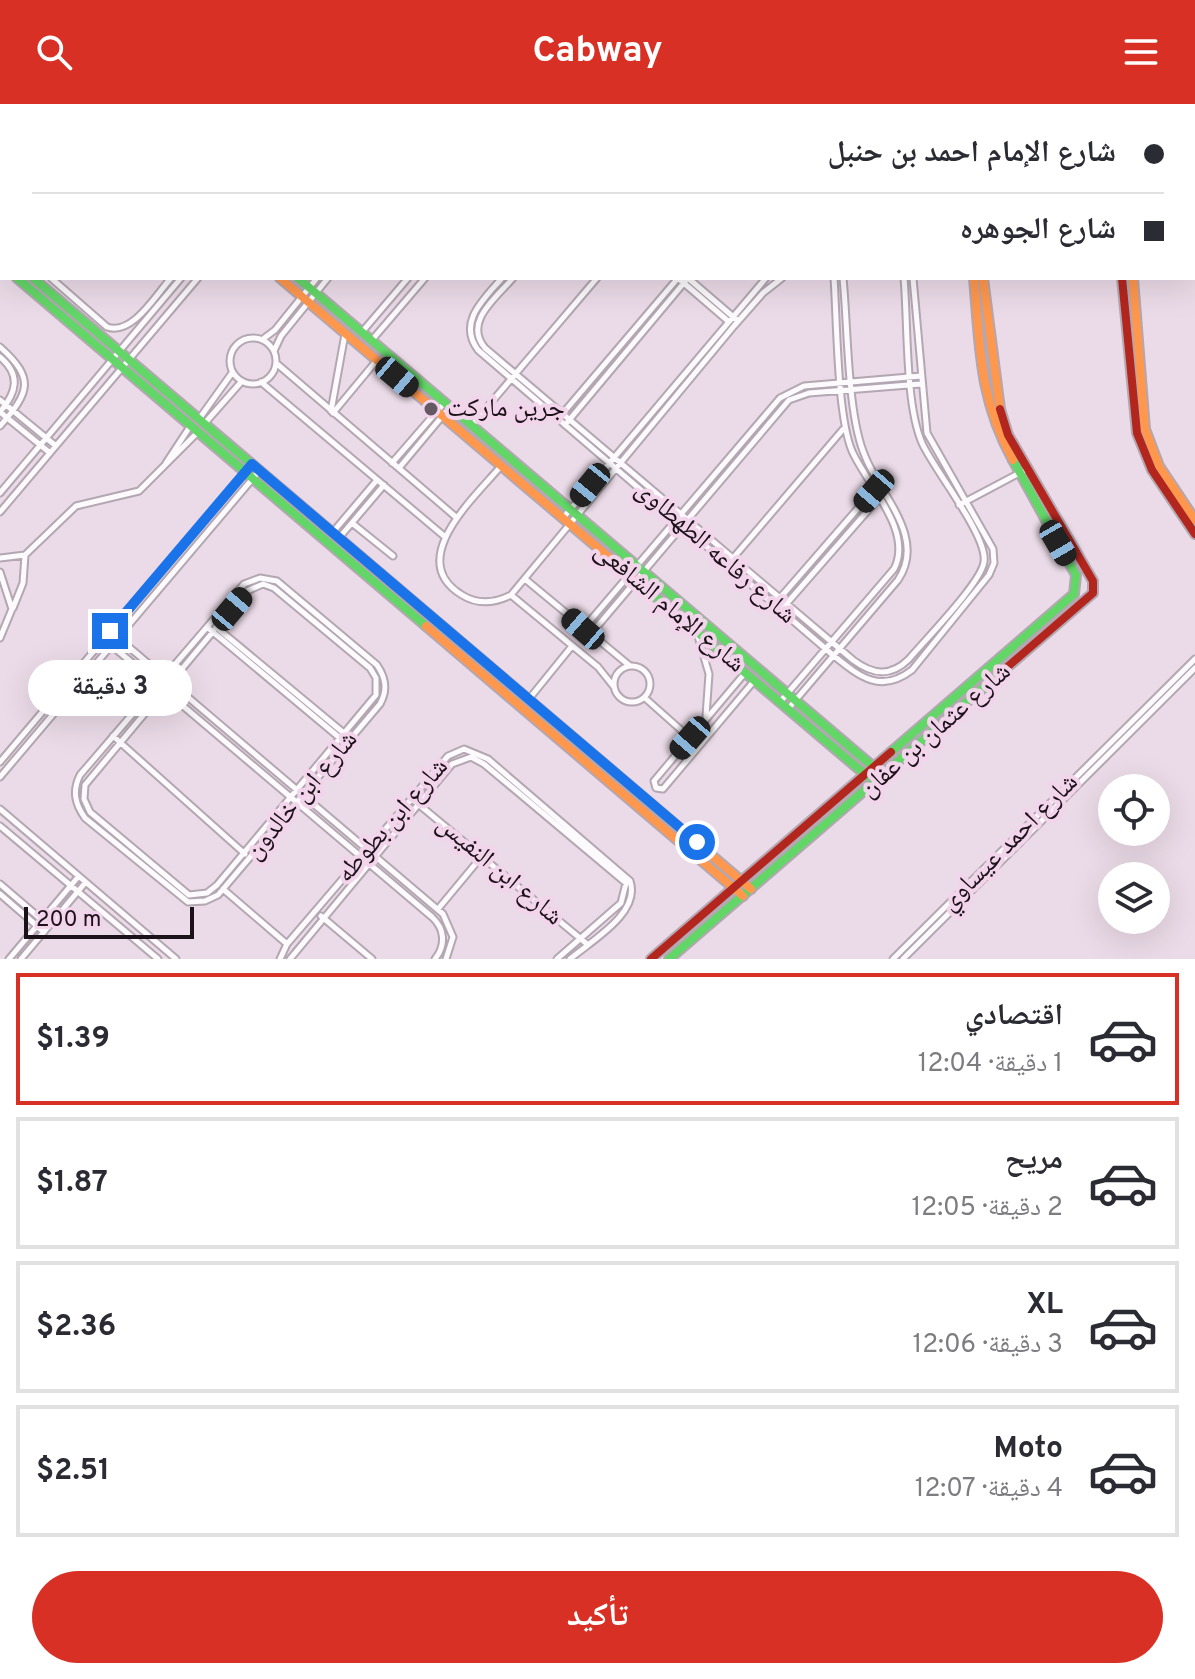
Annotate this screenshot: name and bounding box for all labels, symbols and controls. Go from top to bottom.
text: Cabway [532,29,663,75]
icon: search [32,30,76,74]
icon: menu [1119,30,1163,74]
text: شارع الإمام احمد بن حنبل [827,135,1116,172]
text: شارع الجوهره [960,212,1116,249]
car [371,352,423,402]
place label: جرين ماركت [447,393,565,426]
marker: جرين ماركت [422,400,440,418]
car [566,459,614,511]
car [849,465,899,517]
street label: شارع رفاعه الطهطاوى [627,474,803,632]
car [1036,516,1080,570]
street label: شارع الإمام الشافعى [587,535,751,681]
car [207,583,257,635]
car [557,604,609,654]
route end [92,613,128,649]
street label: شارع عثمان بن عفان [853,656,1019,806]
callout: 3 دقيقة [28,659,192,715]
text: 3 دقيقة [72,671,148,704]
car [665,712,715,764]
street label: شارع ابن خالدون [238,725,366,867]
street label: شارع ابن بطوطه [330,752,456,890]
street label: شارع احمد عيساوي [934,767,1087,920]
map controls [1098,774,1170,934]
button: locate [1098,774,1170,846]
street label: شارع ابن النفيس [429,808,569,934]
route start [679,824,715,860]
button: layers [1098,862,1170,934]
scale bar [24,903,194,939]
text: 200 m [36,907,101,934]
text: اقتصادي [965,998,1063,1035]
icon: car [1087,1003,1159,1075]
text: $1.39 [36,1021,110,1058]
text: 1 دقيقة · 12:04 [918,1048,1063,1081]
text: مريح [1005,1142,1063,1179]
icon: car [1087,1147,1159,1219]
text: $1.87 [36,1165,108,1202]
text: 2 دقيقة · 12:05 [912,1192,1063,1225]
text: XL [1026,1287,1063,1324]
icon: car [1087,1291,1159,1363]
text: $2.36 [36,1309,116,1346]
text: 3 دقيقة · 12:06 [912,1329,1063,1362]
text: Moto [993,1431,1063,1468]
icon: car [1087,1435,1159,1507]
text: $2.51 [36,1453,110,1490]
text: 4 دقيقة · 12:07 [915,1473,1063,1506]
button: تأكيد [32,1571,1163,1663]

